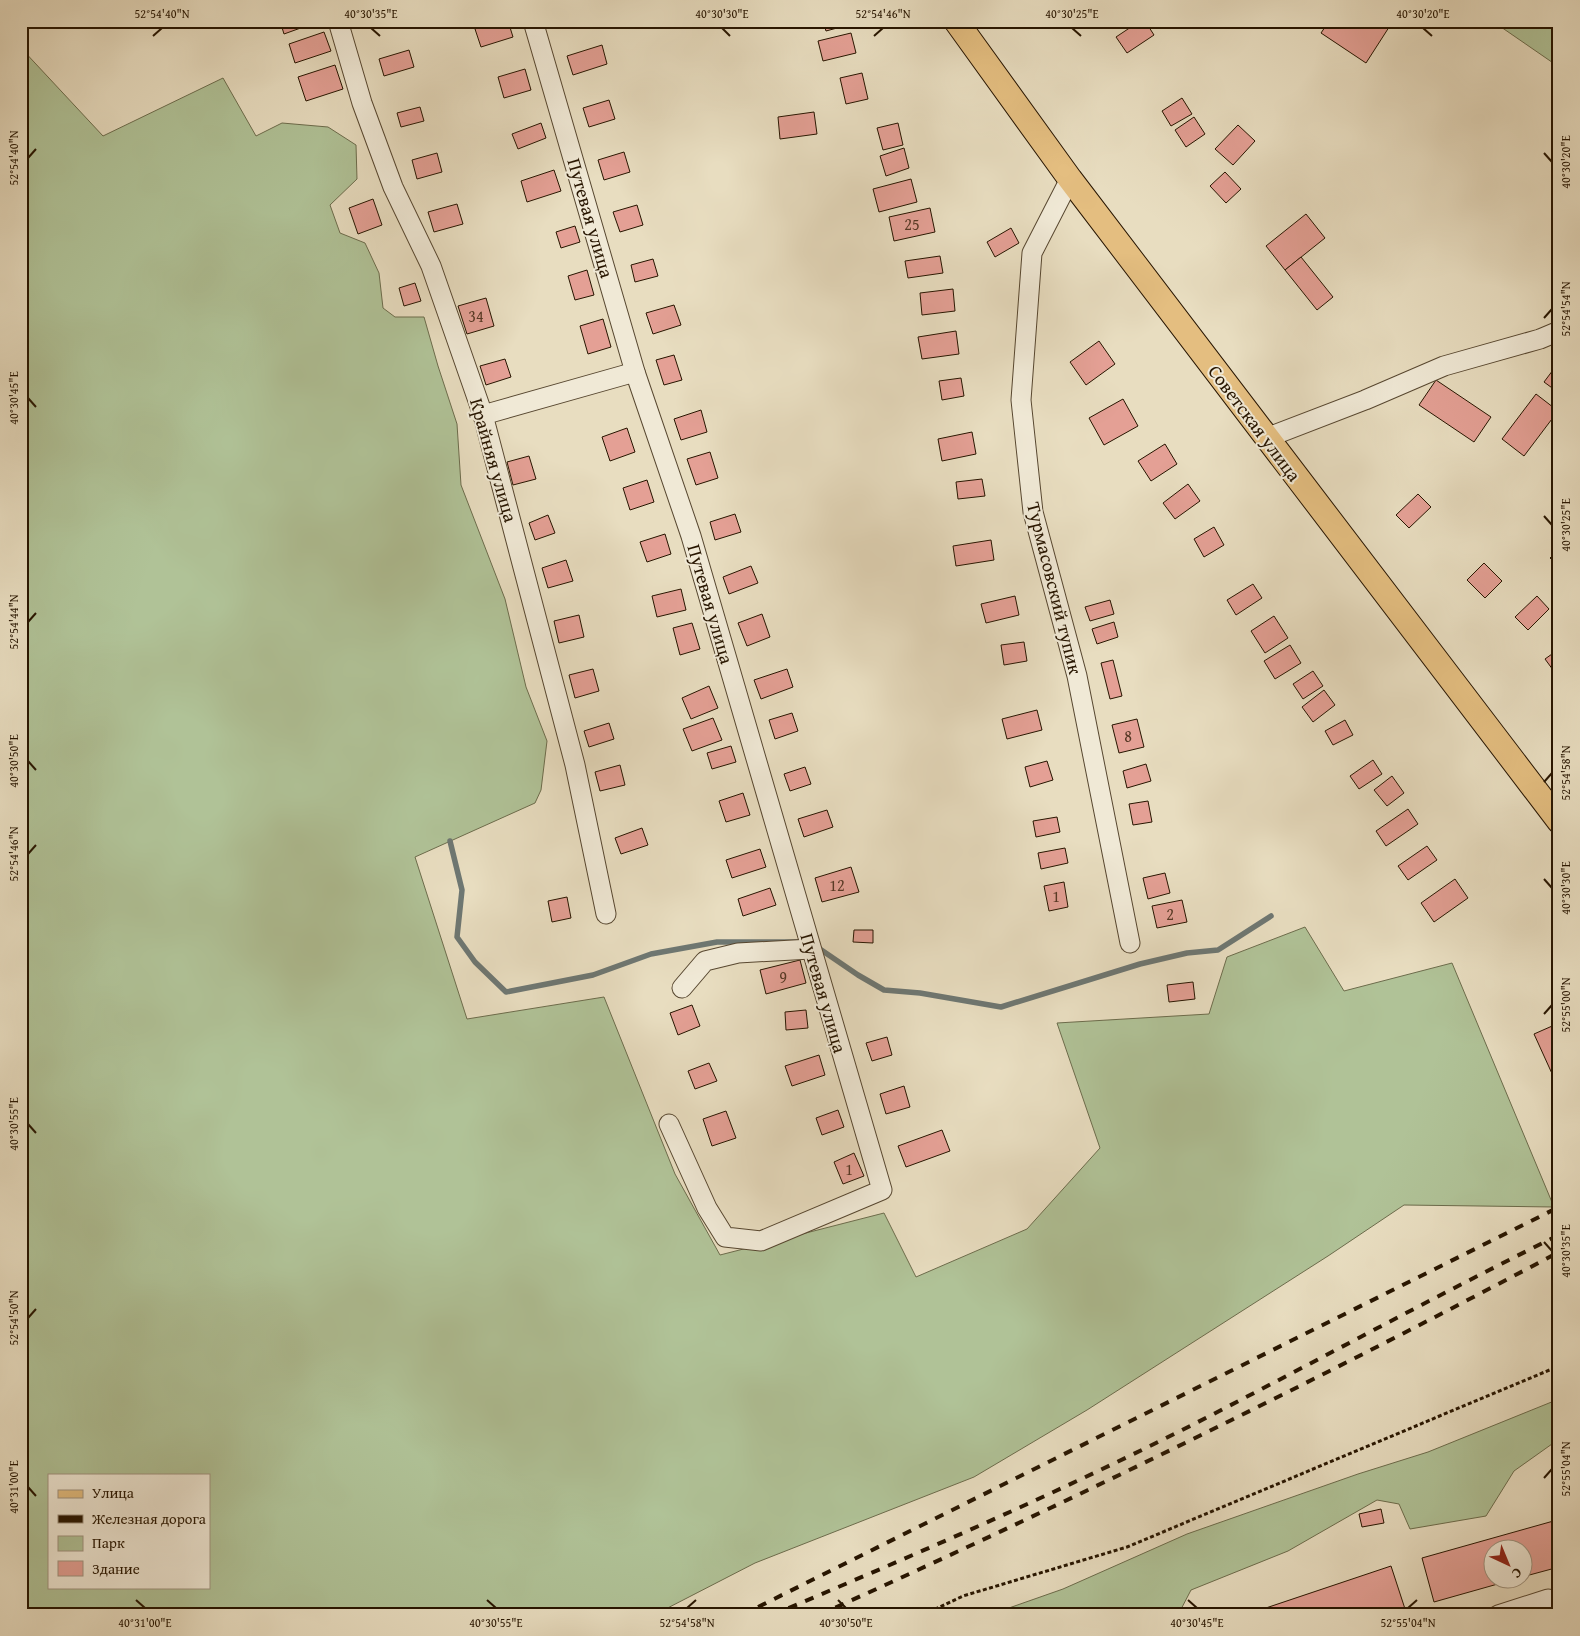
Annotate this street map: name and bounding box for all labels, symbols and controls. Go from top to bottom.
text: 52°54'40"N [134,5,190,22]
text: 40°30'35"E [344,5,398,22]
text: 40°30'30"E [695,5,749,22]
text: 52°54'46"N [855,5,911,22]
text: 40°30'25"E [1045,5,1099,22]
text: 40°30'20"E [1396,5,1450,22]
text: 52°54'40"N [5,130,22,186]
text: 40°30'20"E [1557,135,1574,189]
street label: Путевая улица [561,155,621,281]
house number: 25 [904,212,920,236]
text: 52°54'54"N [1557,281,1574,337]
house number: 34 [468,304,484,328]
street label: Советская улица [1202,359,1308,487]
text: 40°30'45"E [5,371,22,425]
street label: Крайняя улица [463,395,525,525]
text: 40°30'25"E [1557,498,1574,552]
street label: Турмасовский тупик [1020,499,1090,677]
street label: Путевая улица [681,541,741,667]
text: 52°54'44"N [5,594,22,650]
house number: 8 [1124,724,1132,748]
text: 40°30'50"E [5,734,22,788]
text: 52°54'58"N [1557,745,1574,801]
text: 52°54'46"N [5,826,22,882]
text: 40°30'30"E [1557,861,1574,915]
house number: 12 [829,873,845,897]
house number: 1 [1052,884,1060,908]
house number: 2 [1166,902,1174,926]
street label: Путевая улица [794,930,854,1056]
house number: 9 [779,965,787,989]
text: 52°55'00"N [1557,977,1574,1033]
text: 40°30'55"E [5,1097,22,1151]
house number: 1 [845,1157,853,1181]
text: 40°30'35"E [1557,1224,1574,1278]
text: 52°54'50"N [5,1290,22,1346]
text: 52°55'04"N [1557,1441,1574,1497]
text: 40°31'00"E [5,1460,22,1514]
legend [48,1474,210,1588]
text: Улица [92,1482,135,1503]
text: Железная дорога [91,1508,207,1529]
text: Парк [92,1532,125,1553]
north arrow [1482,1538,1532,1588]
text: Здание [92,1558,140,1579]
text: С [1507,1563,1527,1583]
text: 40°31'00"E [118,1614,172,1631]
text: 40°30'55"E [469,1614,523,1631]
text: 52°54'58"N [659,1614,715,1631]
text: 40°30'50"E [819,1614,873,1631]
text: 40°30'45"E [1170,1614,1224,1631]
text: 52°55'04"N [1380,1614,1436,1631]

